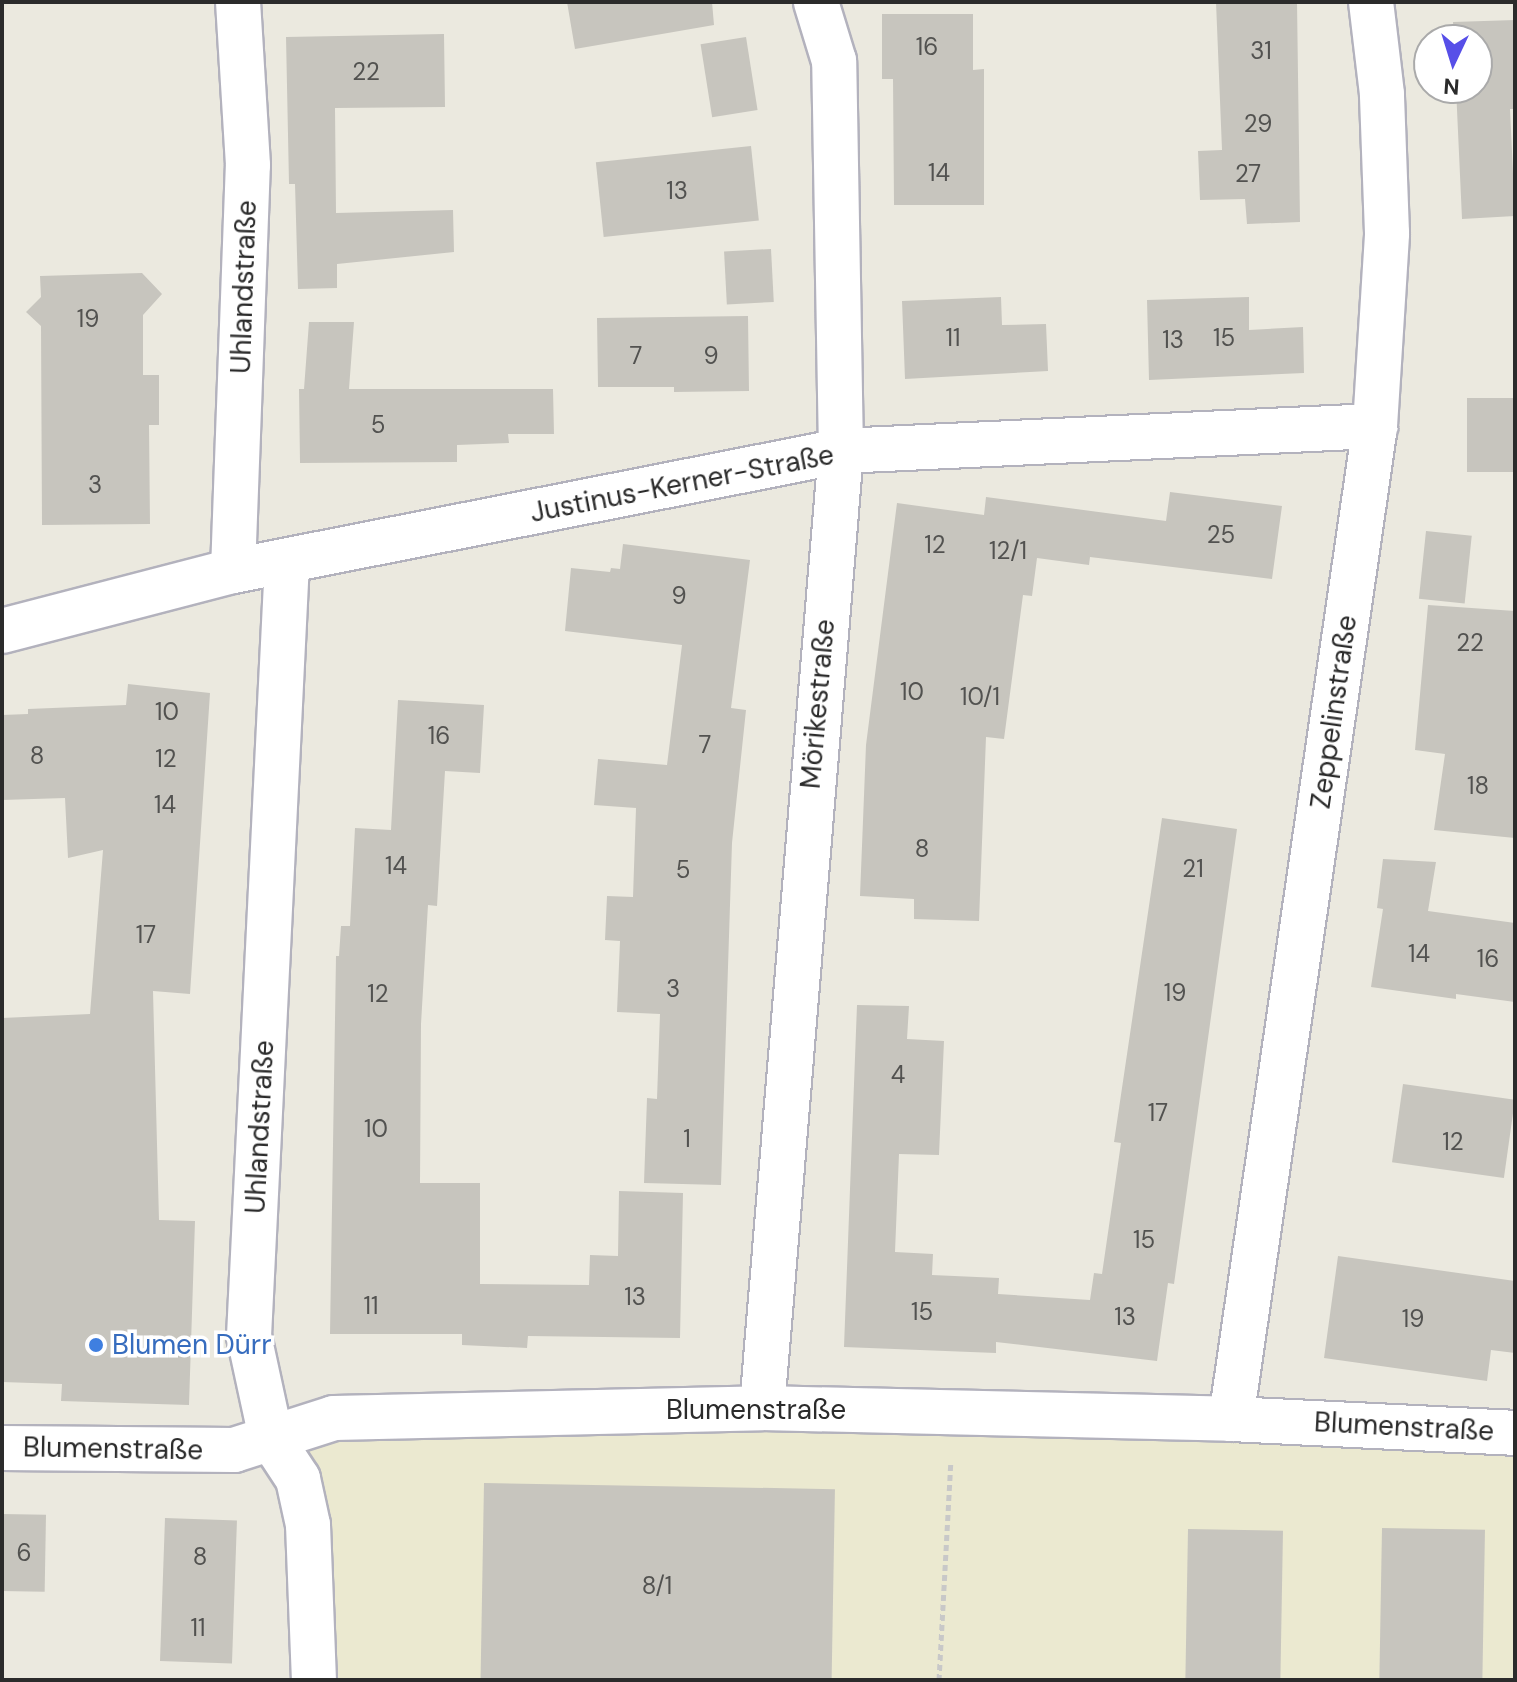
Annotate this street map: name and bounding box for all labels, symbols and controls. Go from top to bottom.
north arrow [1413,24,1493,104]
house number: 16 [916,33,938,61]
house number: 31 [1250,37,1272,65]
house number: 22 [352,58,380,86]
text: N [1442,71,1460,101]
house number: 29 [1244,110,1272,138]
house number: 14 [928,159,950,187]
house number: 27 [1235,160,1261,188]
house number: 13 [666,177,688,205]
street label: Uhlandstraße [224,200,264,374]
house number: 19 [77,305,99,333]
house number: 11 [946,324,960,352]
house number: 15 [1213,324,1235,352]
house number: 13 [1162,326,1184,354]
house number: 7 [630,342,642,370]
house number: 9 [703,342,719,370]
house number: 5 [371,411,385,439]
street label: Justinus-Kerner-Straße [527,438,837,530]
house number: 3 [88,471,102,499]
house number: 25 [1207,521,1235,549]
house number: 12 [924,531,946,559]
house number: 12/1 [989,537,1027,565]
house number: 9 [671,582,687,610]
street label: Zeppelinstraße [1304,613,1364,811]
street label: Mörikestraße [794,618,842,790]
house number: 22 [1456,629,1484,657]
house number: 10 [900,678,924,706]
house number: 10/1 [960,683,1000,711]
house number: 10 [155,698,179,726]
house number: 16 [428,722,450,750]
house number: 7 [699,731,711,759]
house number: 8 [30,742,44,770]
house number: 12 [155,745,177,773]
house number: 18 [1467,772,1489,800]
house number: 14 [154,791,176,819]
house number: 8 [915,835,929,863]
house number: 14 [385,852,407,880]
house number: 21 [1182,855,1204,883]
house number: 5 [676,856,690,884]
house number: 17 [136,921,156,949]
house number: 14 [1408,940,1430,968]
house number: 16 [1477,945,1499,973]
house number: 3 [666,975,680,1003]
house number: 19 [1164,979,1186,1007]
house number: 12 [367,980,389,1008]
street label: Uhlandstraße [239,1039,281,1215]
house number: 4 [891,1061,905,1089]
house number: 17 [1148,1099,1168,1127]
house number: 10 [364,1115,388,1143]
house number: 1 [683,1125,691,1153]
house number: 12 [1442,1128,1464,1156]
house number: 15 [1133,1226,1155,1254]
house number: 13 [624,1283,646,1311]
house number: 11 [364,1292,378,1320]
house number: 15 [911,1298,933,1326]
house number: 13 [1114,1303,1136,1331]
house number: 19 [1402,1305,1424,1333]
place label: Blumen Dürr [112,1328,272,1362]
marker: Blumen Dürr [87,1336,105,1354]
street label: Blumenstraße [666,1393,846,1427]
street label: Blumenstraße [1313,1406,1495,1448]
street label: Blumenstraße [23,1431,203,1467]
house number: 6 [16,1539,32,1567]
house number: 8 [193,1543,207,1571]
house number: 8/1 [642,1572,672,1600]
house number: 11 [191,1614,205,1642]

